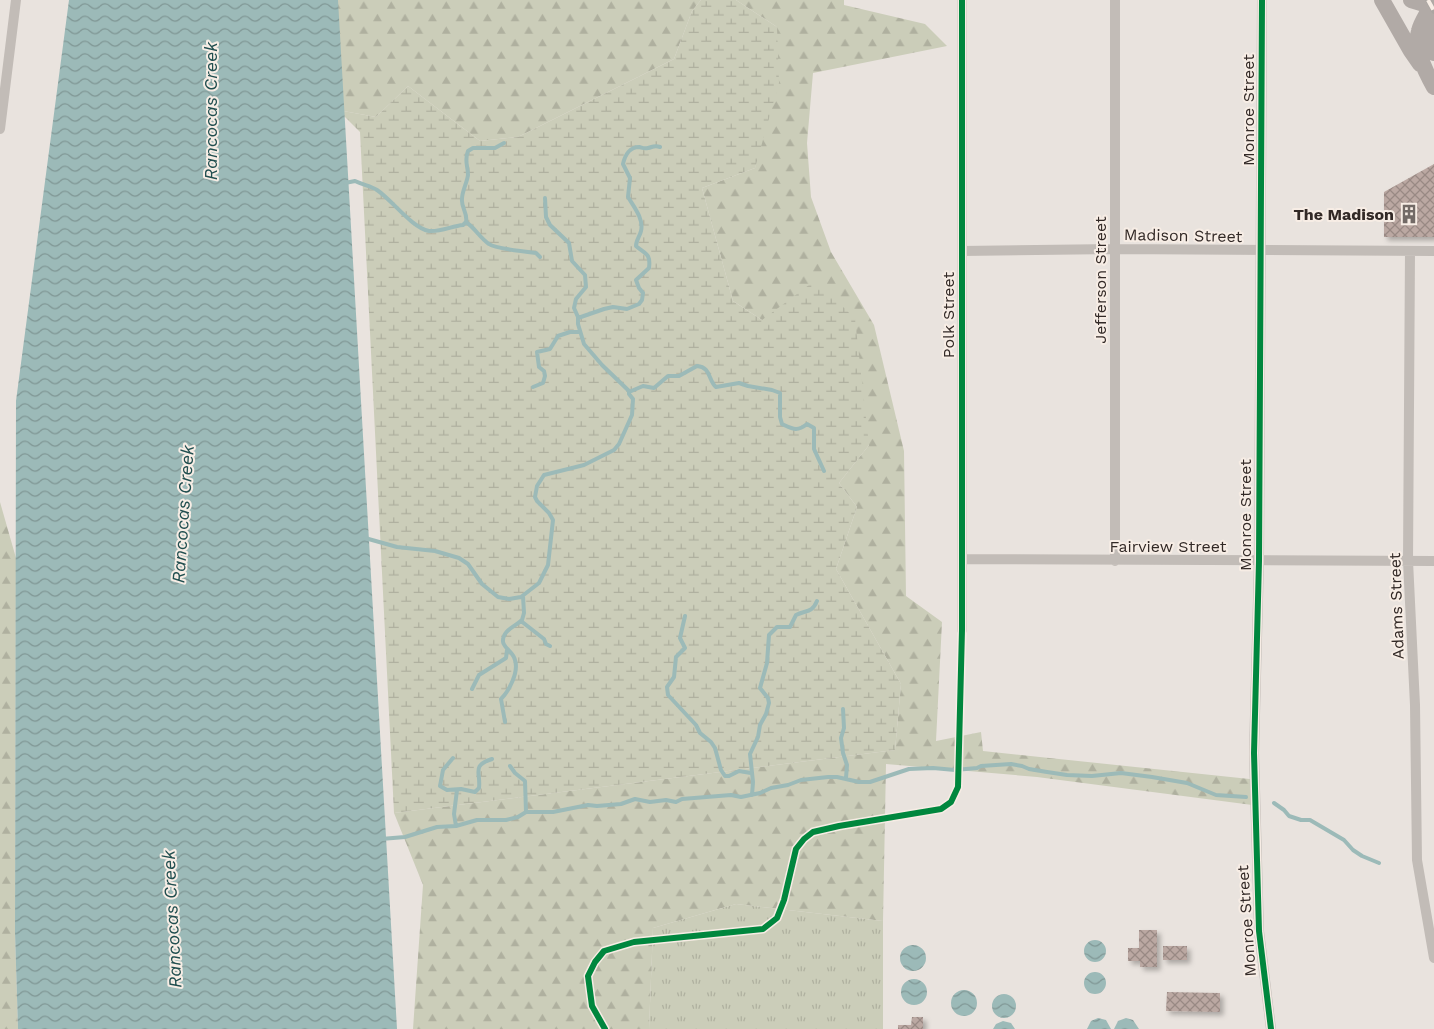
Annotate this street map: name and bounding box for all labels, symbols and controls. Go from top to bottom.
water label: Rancocas Creek [200,41,221,180]
street label: Monroe Street [1239,54,1258,166]
building icon: The Madison [1398,203,1420,225]
place label: The Madison [1294,205,1394,224]
street label: Jefferson Street [1091,216,1110,344]
street label: Madison Street [1124,225,1243,246]
street label: Polk Street [939,271,958,358]
water label: Rancocas Creek [167,443,198,584]
street label: Monroe Street [1236,459,1255,571]
street label: Fairview Street [1109,537,1227,556]
street label: Adams Street [1385,552,1408,660]
water label: Rancocas Creek [157,848,186,989]
street label: Monroe Street [1233,864,1260,977]

